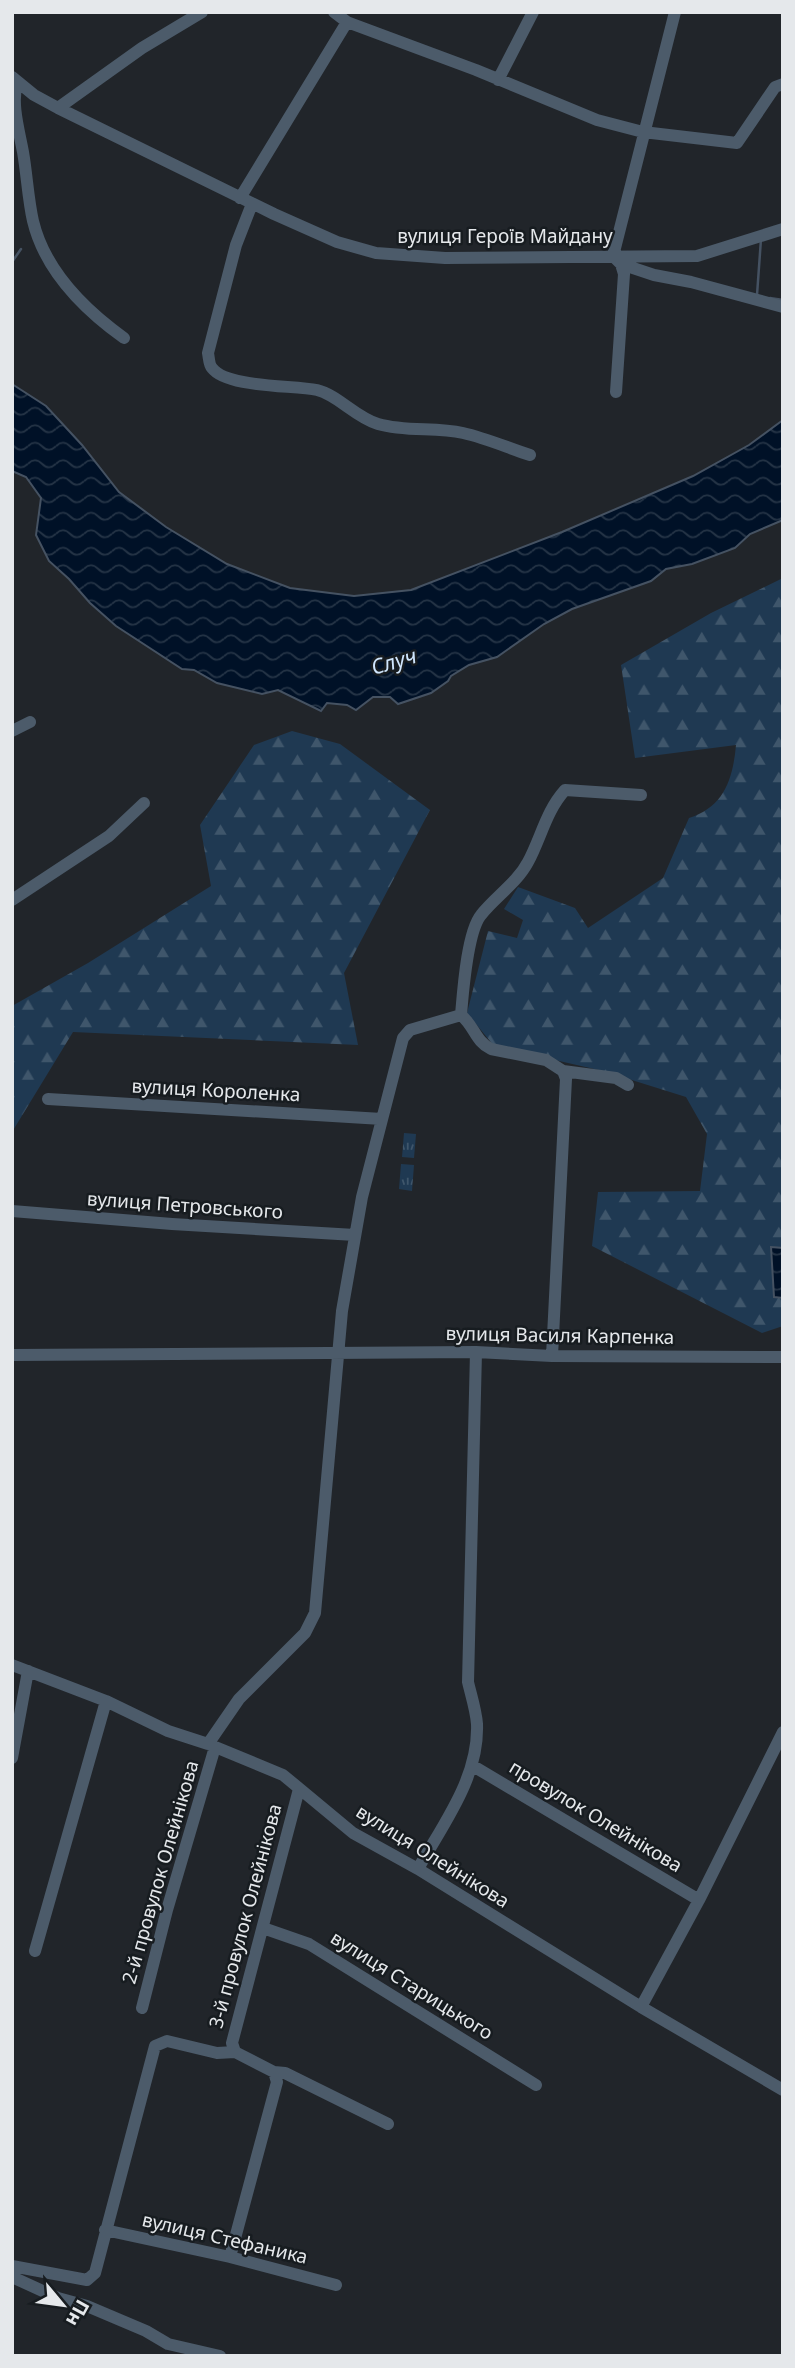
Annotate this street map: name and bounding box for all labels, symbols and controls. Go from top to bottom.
street label: вулиця Героїв Майдану [397,223,613,249]
water label: Случ [368,641,420,681]
street label: вулиця Короленка [131,1073,301,1107]
street label: вулиця Петровського [86,1185,284,1225]
street label: вулиця Василя Карпенка [445,1320,675,1350]
street label: провулок Олейнікова [505,1754,687,1878]
street label: 2-й провулок Олейнікова [116,1757,204,1987]
street label: вулиця Олейнікова [351,1798,515,1914]
street label: 3-й провулок Олейнікова [203,1801,287,2031]
street label: вулиця Старицького [326,1924,498,2046]
street label: вулиця Стефаника [140,2206,310,2270]
north arrow [28,2270,98,2340]
text: Пн [60,2295,96,2331]

